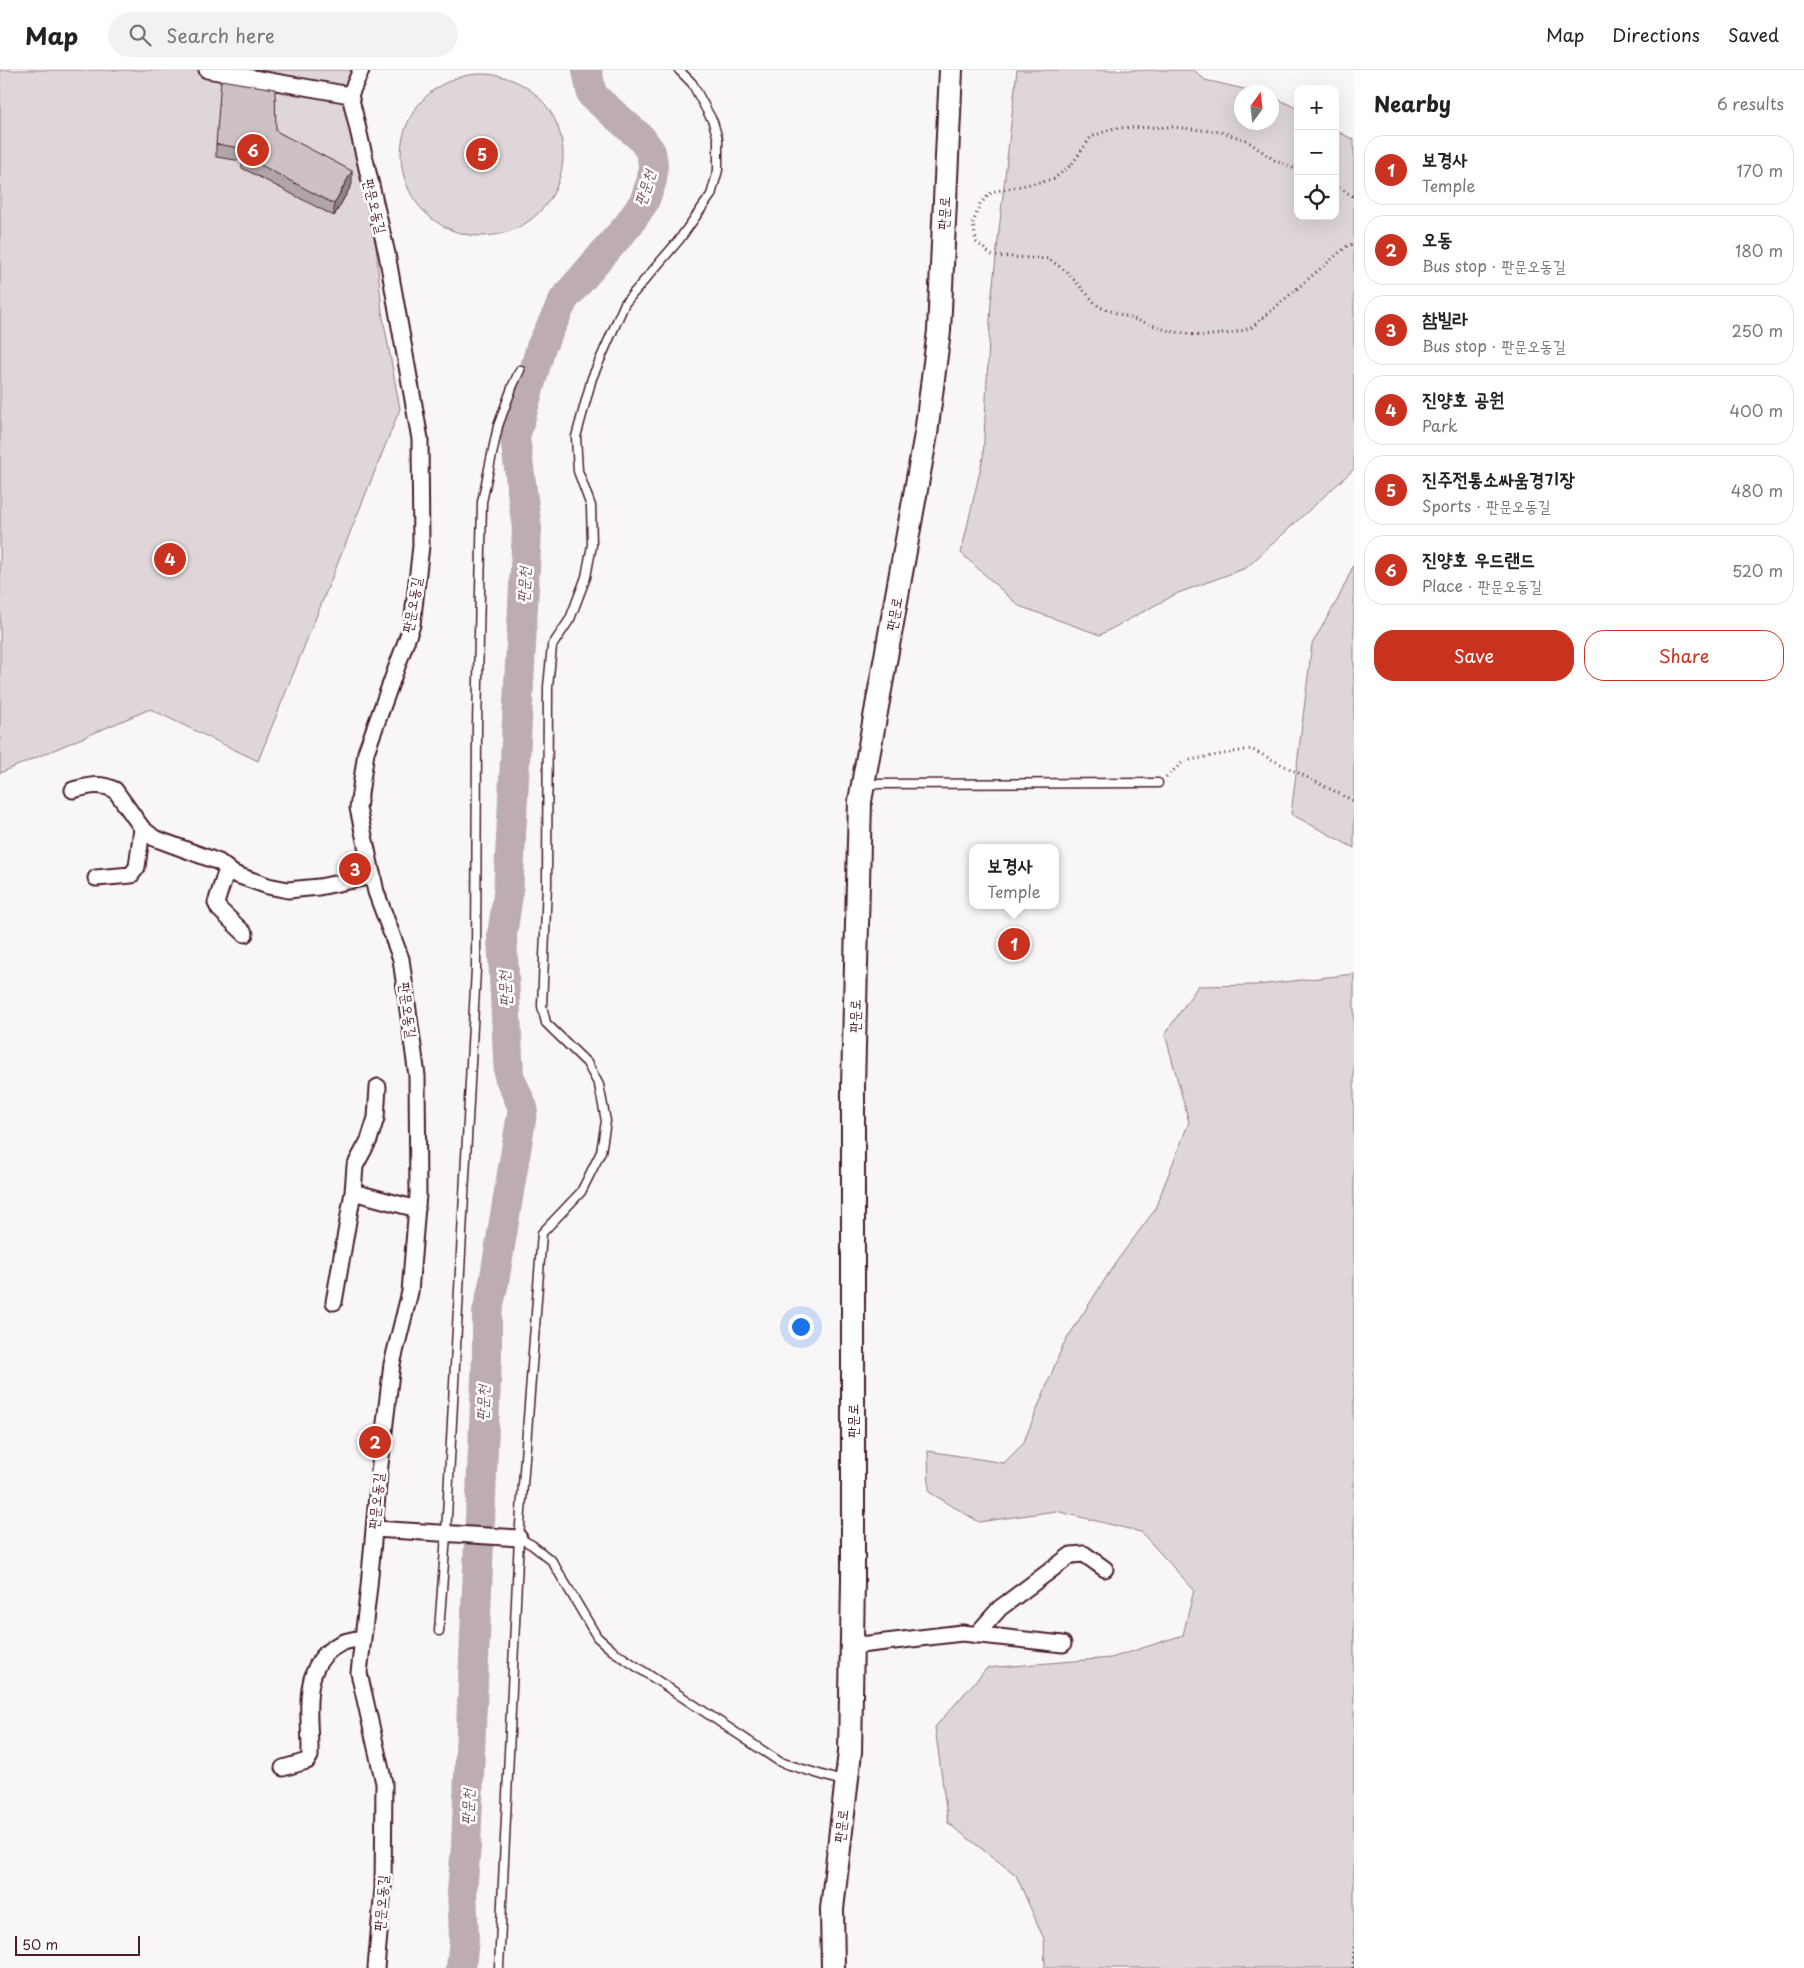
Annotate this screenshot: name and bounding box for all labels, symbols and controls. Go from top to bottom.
search box [108,12,458,57]
text: Map [25,17,78,53]
icon: search [126,21,154,49]
text: Search here [166,21,275,49]
text: Map [1546,21,1584,48]
text: Directions [1612,21,1700,48]
text: Saved [1728,21,1779,48]
north arrow [1234,85,1279,130]
map controls [1294,85,1339,220]
button: + [1294,85,1339,130]
text: Nearby [1374,87,1451,119]
text: 6 results [1717,91,1784,115]
button: − [1294,130,1339,175]
pin: 6 [237,131,269,169]
pin: 5 [466,135,498,173]
text: 보경사 [1422,144,1468,172]
text: 1 [1387,158,1395,182]
text: 170 m [1737,158,1783,182]
water label: 판문천 [627,165,661,208]
text: Temple [1422,173,1475,197]
button: locate [1294,175,1339,220]
street label: 판문오동길 [358,176,393,236]
street label: 판문로 [932,196,955,230]
text: 오동 [1422,224,1453,252]
text: 2 [1385,238,1397,262]
text: 180 m [1735,238,1783,262]
text: Bus stop · 판문오동길 [1422,253,1566,277]
text: 참빌라 [1422,304,1468,332]
text: 3 [1386,318,1396,342]
text: 250 m [1732,318,1783,342]
text: Bus stop · 판문오동길 [1422,333,1566,357]
text: 진양호 공원 [1422,384,1505,412]
text: 4 [1386,398,1396,422]
text: 400 m [1730,398,1783,422]
text: Park [1422,413,1458,437]
text: 진주전통소싸움경기장 [1422,464,1575,492]
text: 5 [1386,478,1396,502]
text: 480 m [1731,478,1783,502]
text: Sports · 판문오동길 [1422,493,1551,517]
pin: 4 [154,540,186,578]
text: 진양호 우드랜드 [1422,544,1535,572]
text: 6 [1385,558,1397,582]
text: 520 m [1732,558,1783,582]
water label: 판문천 [510,564,535,604]
text: Place · 판문오동길 [1422,573,1542,597]
street label: 판문오동길 [396,575,427,634]
street label: 판문로 [880,595,907,632]
button: Save [1374,630,1574,681]
button: Share [1584,630,1784,681]
popup [969,844,1059,909]
pin: 3 [339,850,371,888]
text: 보경사 [987,850,1033,878]
text: Temple [987,879,1041,903]
pin: 1 [998,925,1030,963]
water label: 판문천 [491,968,516,1008]
street label: 판문오동길 [394,981,423,1040]
street label: 판문로 [844,999,865,1033]
your location [788,1314,814,1340]
water label: 판문천 [469,1383,494,1421]
street label: 판문로 [842,1404,863,1438]
pin: 2 [359,1423,391,1461]
street label: 판문오동길 [363,1471,388,1530]
water label: 판문천 [454,1787,479,1825]
street label: 판문로 [828,1808,853,1844]
street label: 판문오동길 [368,1873,393,1932]
scale bar [15,1933,140,1956]
text: 50 m [22,1934,58,1955]

